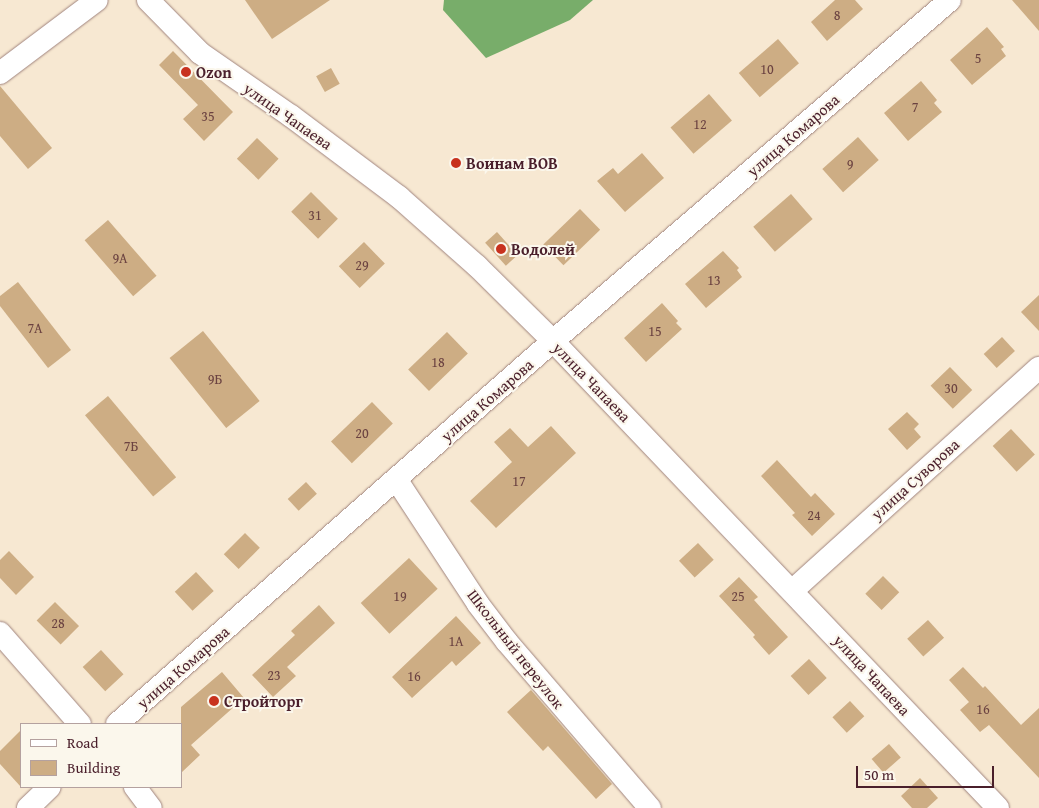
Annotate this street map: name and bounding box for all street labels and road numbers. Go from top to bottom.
street label: улица Чапаева [240,78,336,154]
street label: улица Комарова [743,90,843,180]
street label: улица Чапаева [549,338,635,426]
street label: улица Комарова [437,355,537,445]
street label: улица Суворова [867,434,963,524]
street label: Школьный переулок [464,586,568,712]
street label: улица Комарова [133,622,233,712]
street label: улица Чапаева [830,631,914,719]

